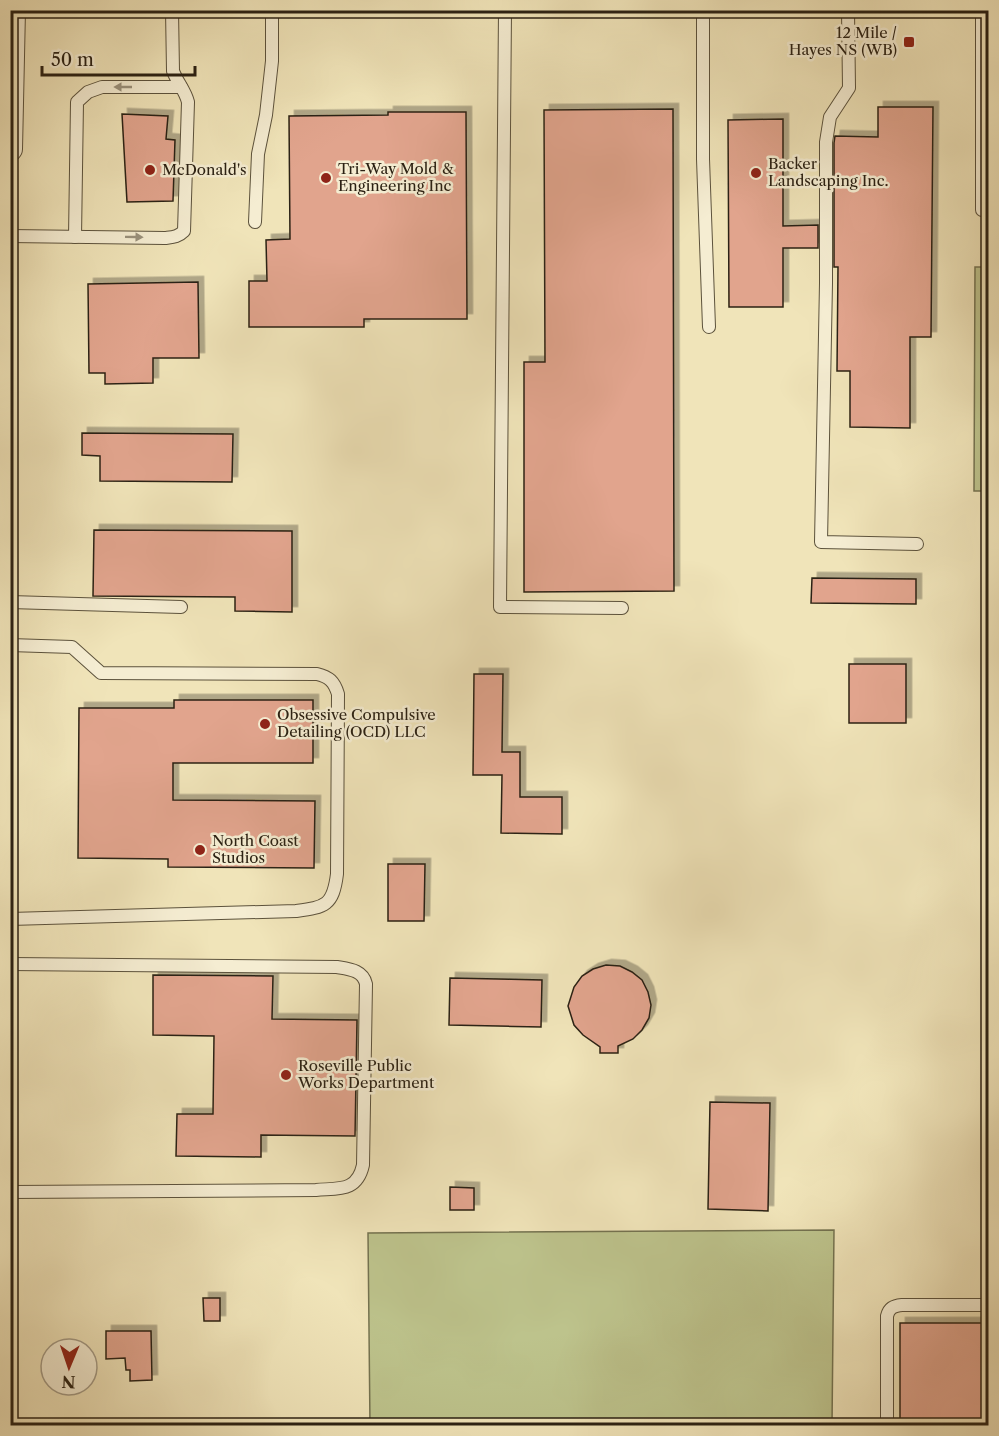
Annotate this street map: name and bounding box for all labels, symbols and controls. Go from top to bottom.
place label: 12 Mile / Hayes NS (WB) [789,23,897,59]
marker: 12 Mile / Hayes NS (WB) [902,35,916,49]
scale bar [42,39,195,77]
text: 50 m [51,49,94,71]
one-way arrow [113,82,132,92]
place label: Backer Landscaping Inc. [768,154,889,190]
place label: Tri-Way Mold & Engineering Inc [338,159,453,195]
place label: McDonald's [162,160,247,179]
marker: McDonald's [143,163,157,177]
marker: Backer Landscaping Inc. [749,166,763,180]
marker: Tri-Way Mold & Engineering Inc [319,171,333,185]
one-way arrow [124,233,143,242]
place label: Obsessive Compulsive Detailing (OCD) LLC [277,705,436,741]
marker: Obsessive Compulsive Detailing (OCD) LLC [258,717,272,731]
place label: North Coast Studios [212,831,299,867]
marker: North Coast Studios [193,843,207,857]
place label: Roseville Public Works Department [297,1056,435,1092]
marker: Roseville Public Works Department [279,1068,293,1082]
north arrow [39,1337,99,1397]
text: N [61,1372,76,1392]

